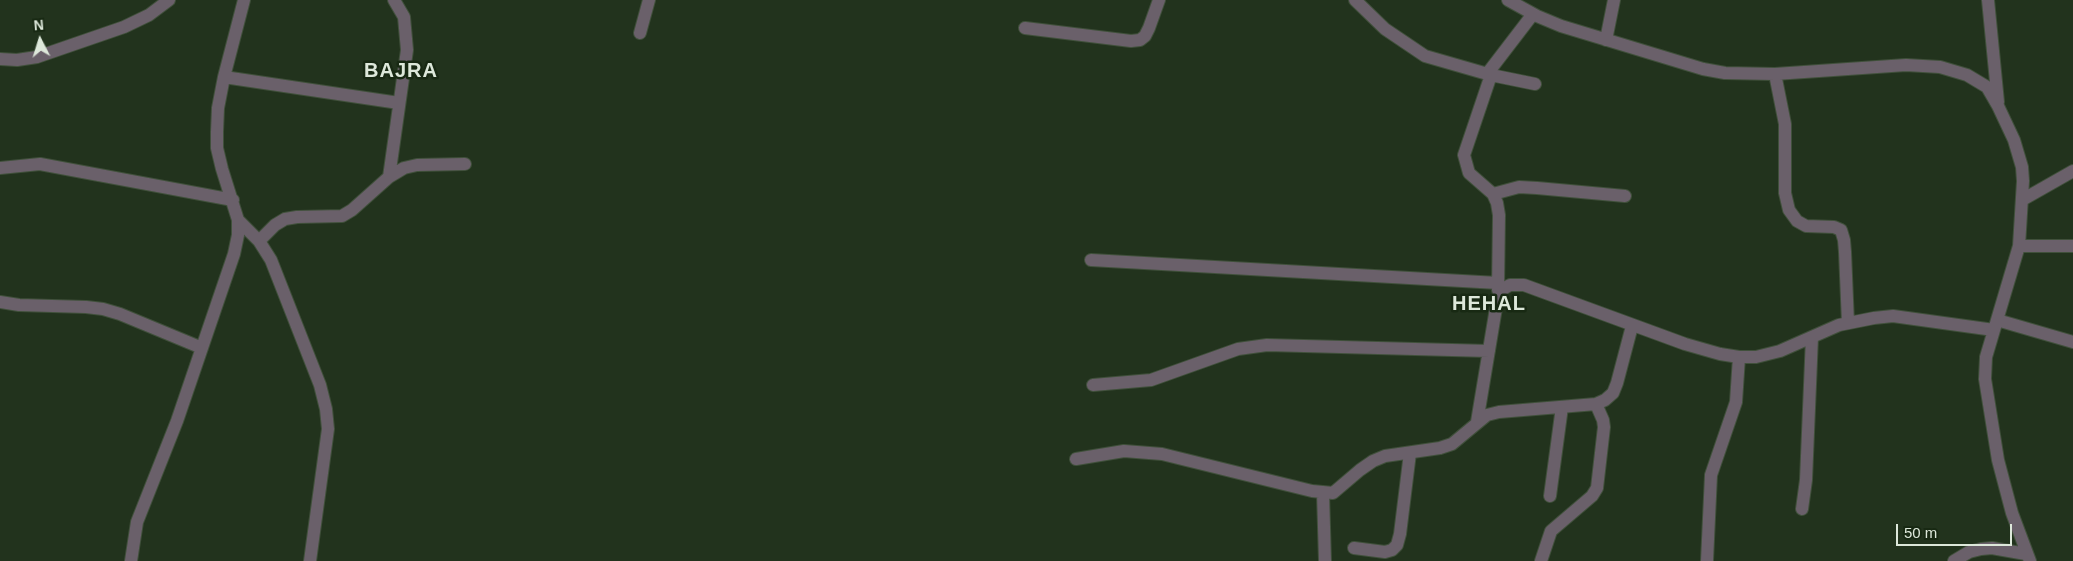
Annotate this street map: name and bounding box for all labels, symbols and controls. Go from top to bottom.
north arrow [15,15,65,65]
text: N [33,17,44,33]
district label: BAJRA [363,59,439,83]
district label: HEHAL [1451,292,1527,316]
scale bar [1898,514,2014,546]
text: 50 m [1904,524,1937,541]

